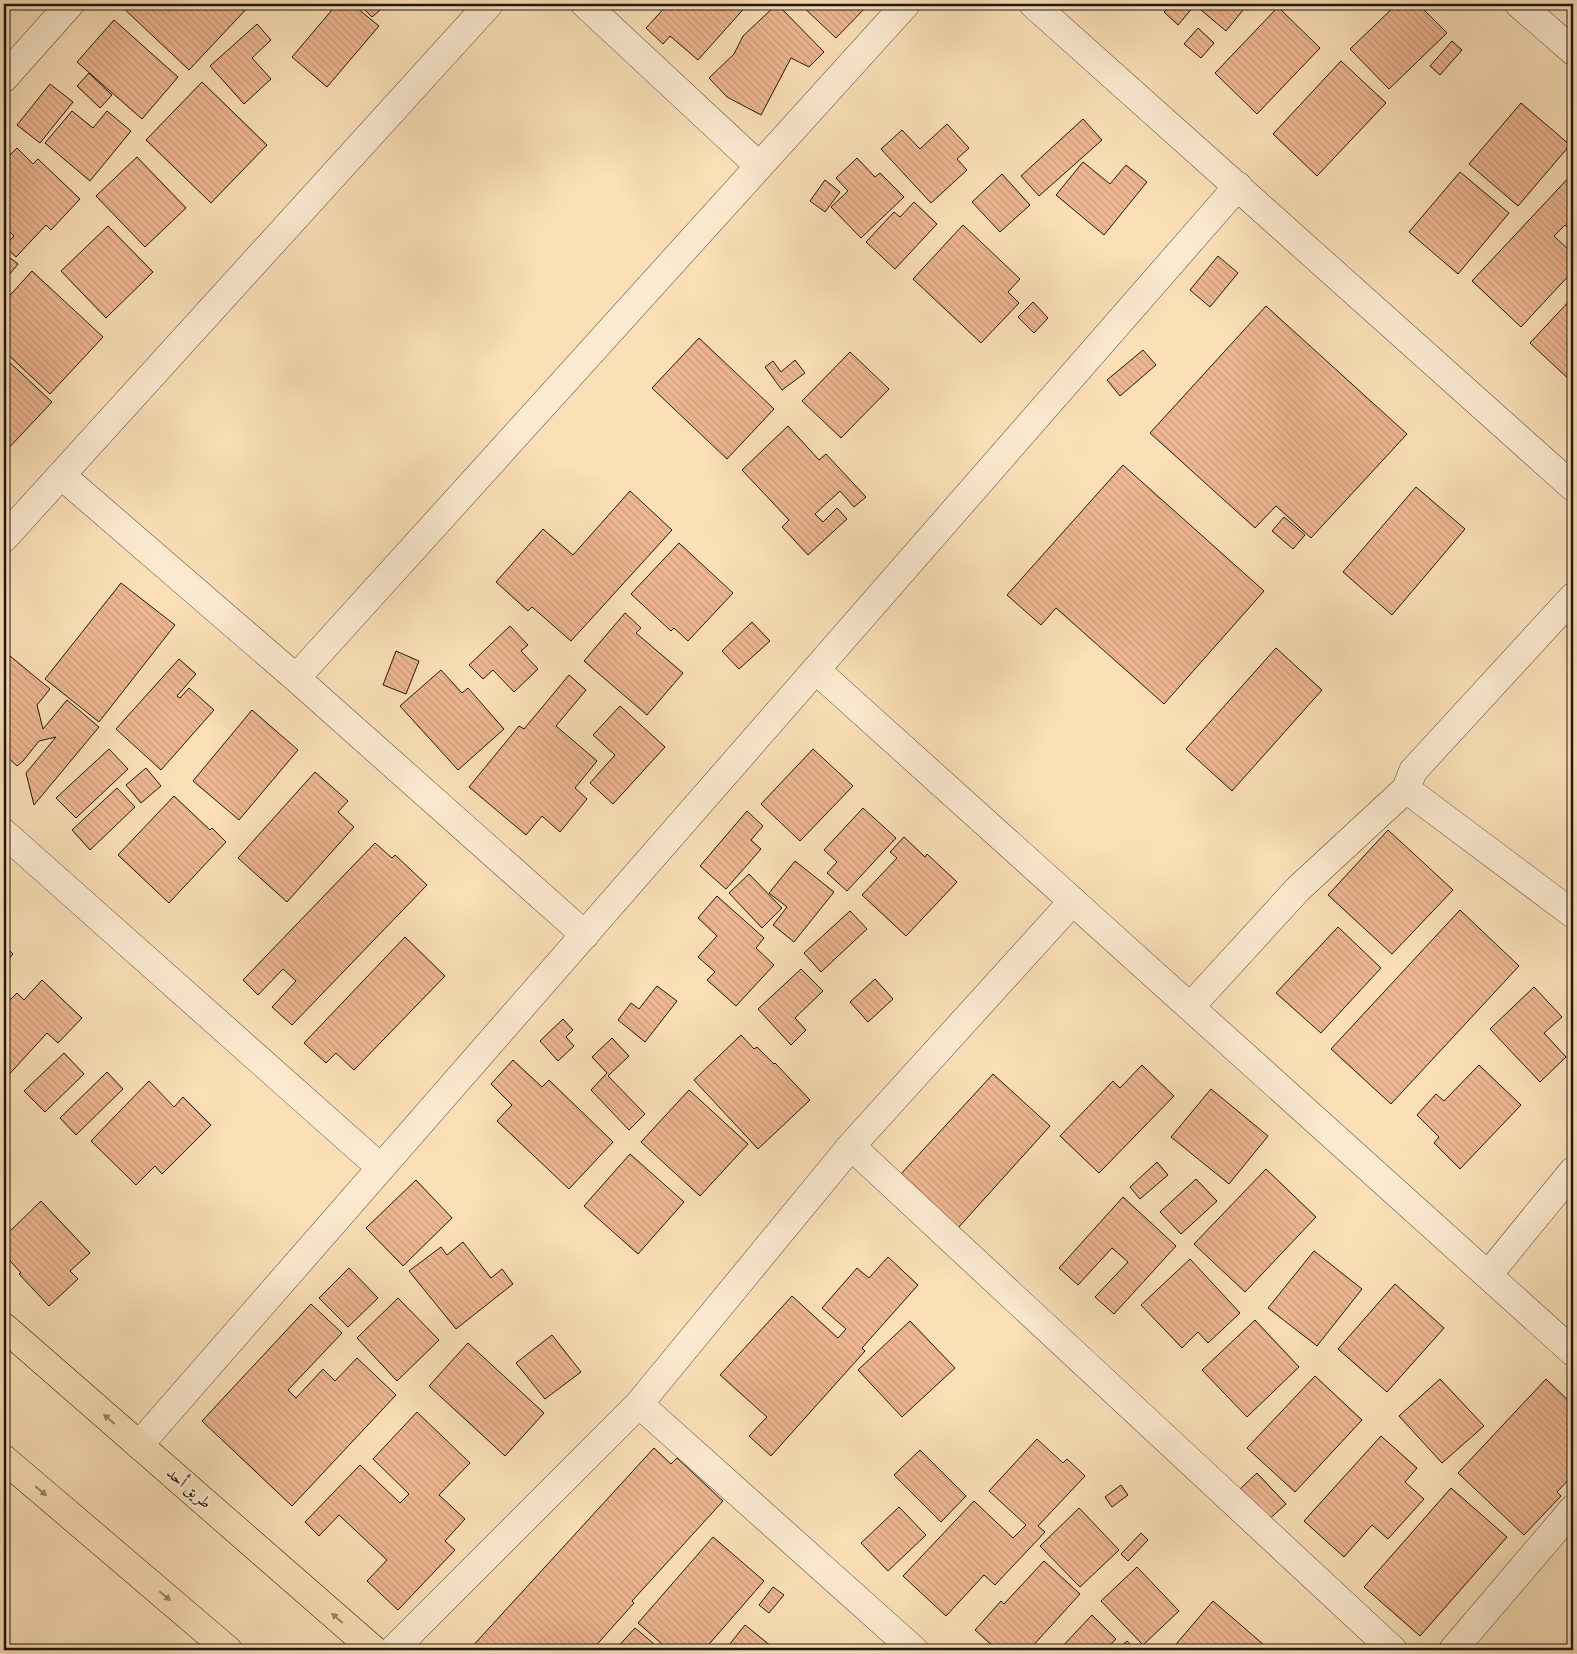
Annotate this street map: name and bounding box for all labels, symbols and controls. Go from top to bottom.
one-way arrow [104,1413,116,1425]
street label: طريق أحد [162,1461,217,1513]
one-way arrow [34,1485,47,1496]
one-way arrow [158,1590,170,1602]
one-way arrow [331,1613,343,1624]

